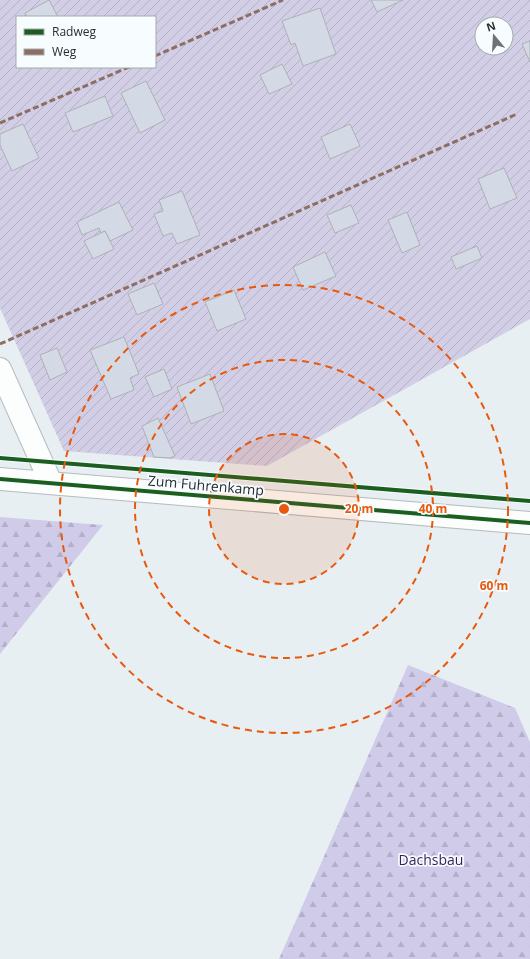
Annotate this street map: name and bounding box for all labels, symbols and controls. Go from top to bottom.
legend [16,16,156,68]
north arrow [474,16,514,56]
text: N [484,17,497,35]
text: Radweg [52,23,96,40]
text: Weg [52,43,77,60]
street label: Zum Fuhrenkamp [147,470,265,500]
text: 20 m [345,500,373,517]
text: 40 m [419,500,447,517]
centre of rings [277,502,291,516]
text: 60 m [480,577,508,594]
park label: Dachsbau [399,850,463,869]

